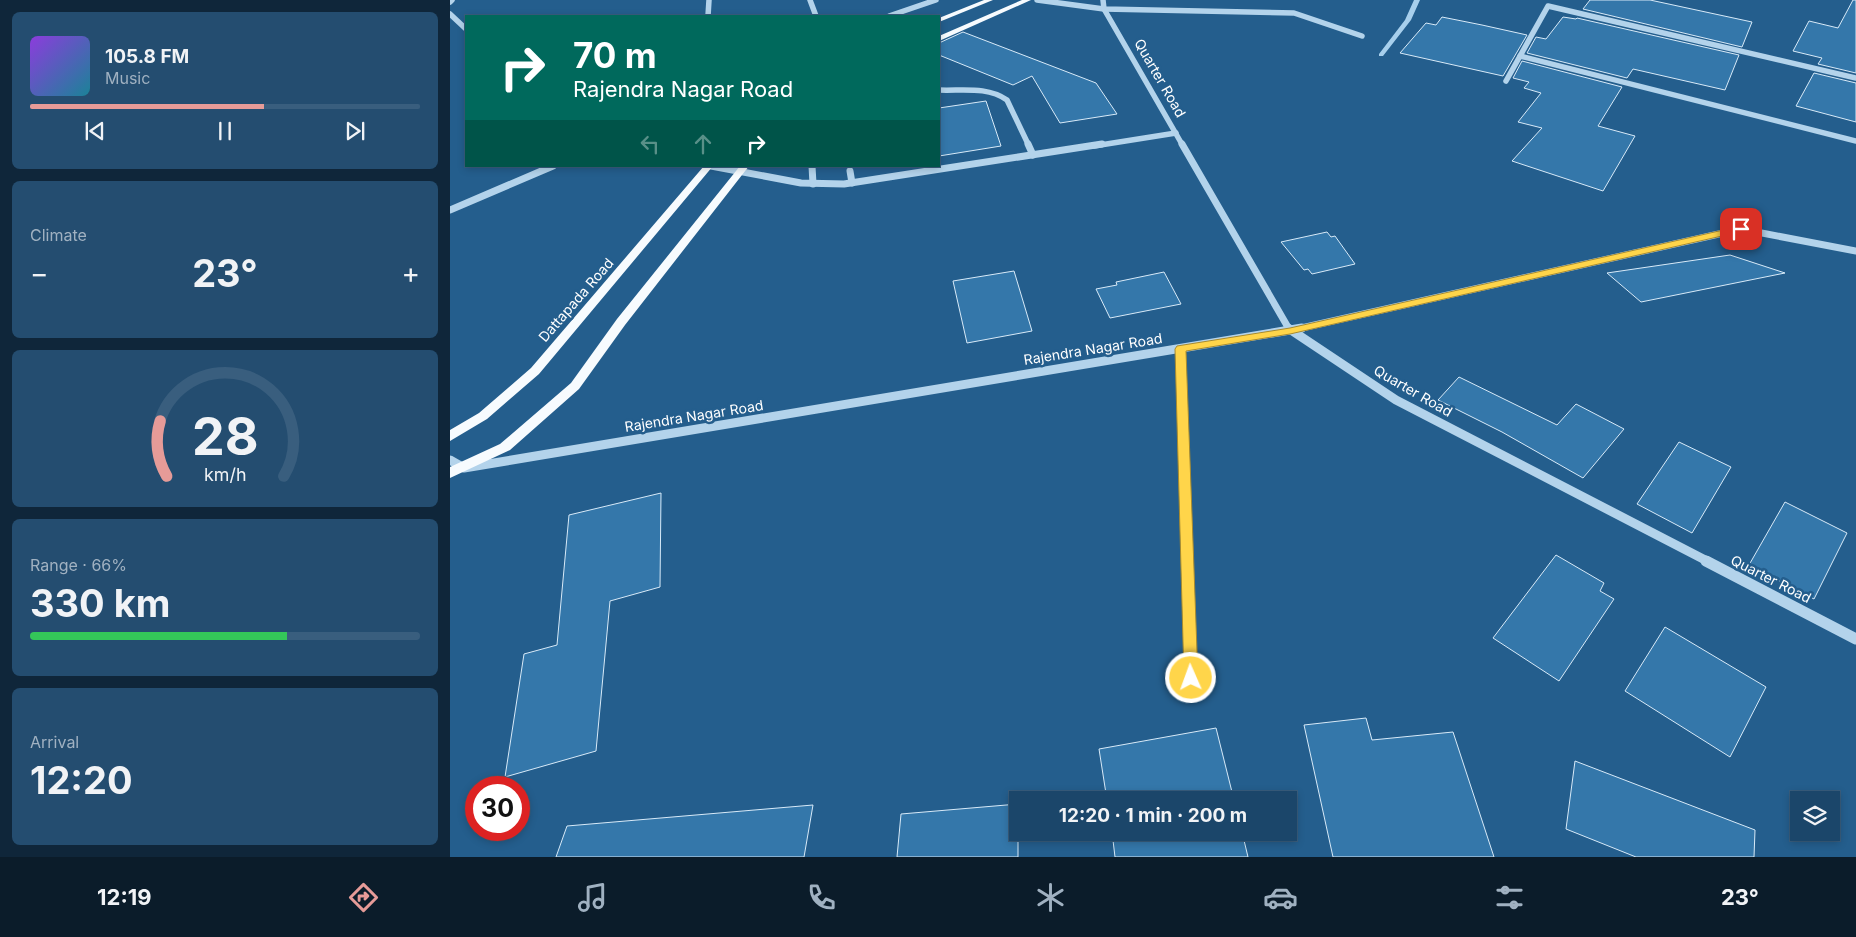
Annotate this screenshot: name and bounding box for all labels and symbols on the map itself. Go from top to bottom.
street label: Quarter Road [1131,35,1190,120]
pin [1720,208,1762,250]
street label: Dattapada Road [535,254,617,345]
street label: Rajendra Nagar Road [1022,329,1163,368]
street label: Quarter Road [1371,361,1456,420]
street label: Rajendra Nagar Road [623,396,764,435]
street label: Quarter Road [1728,551,1814,606]
position arrow [1164,651,1216,703]
speed limit sign: 30 [465,776,530,841]

